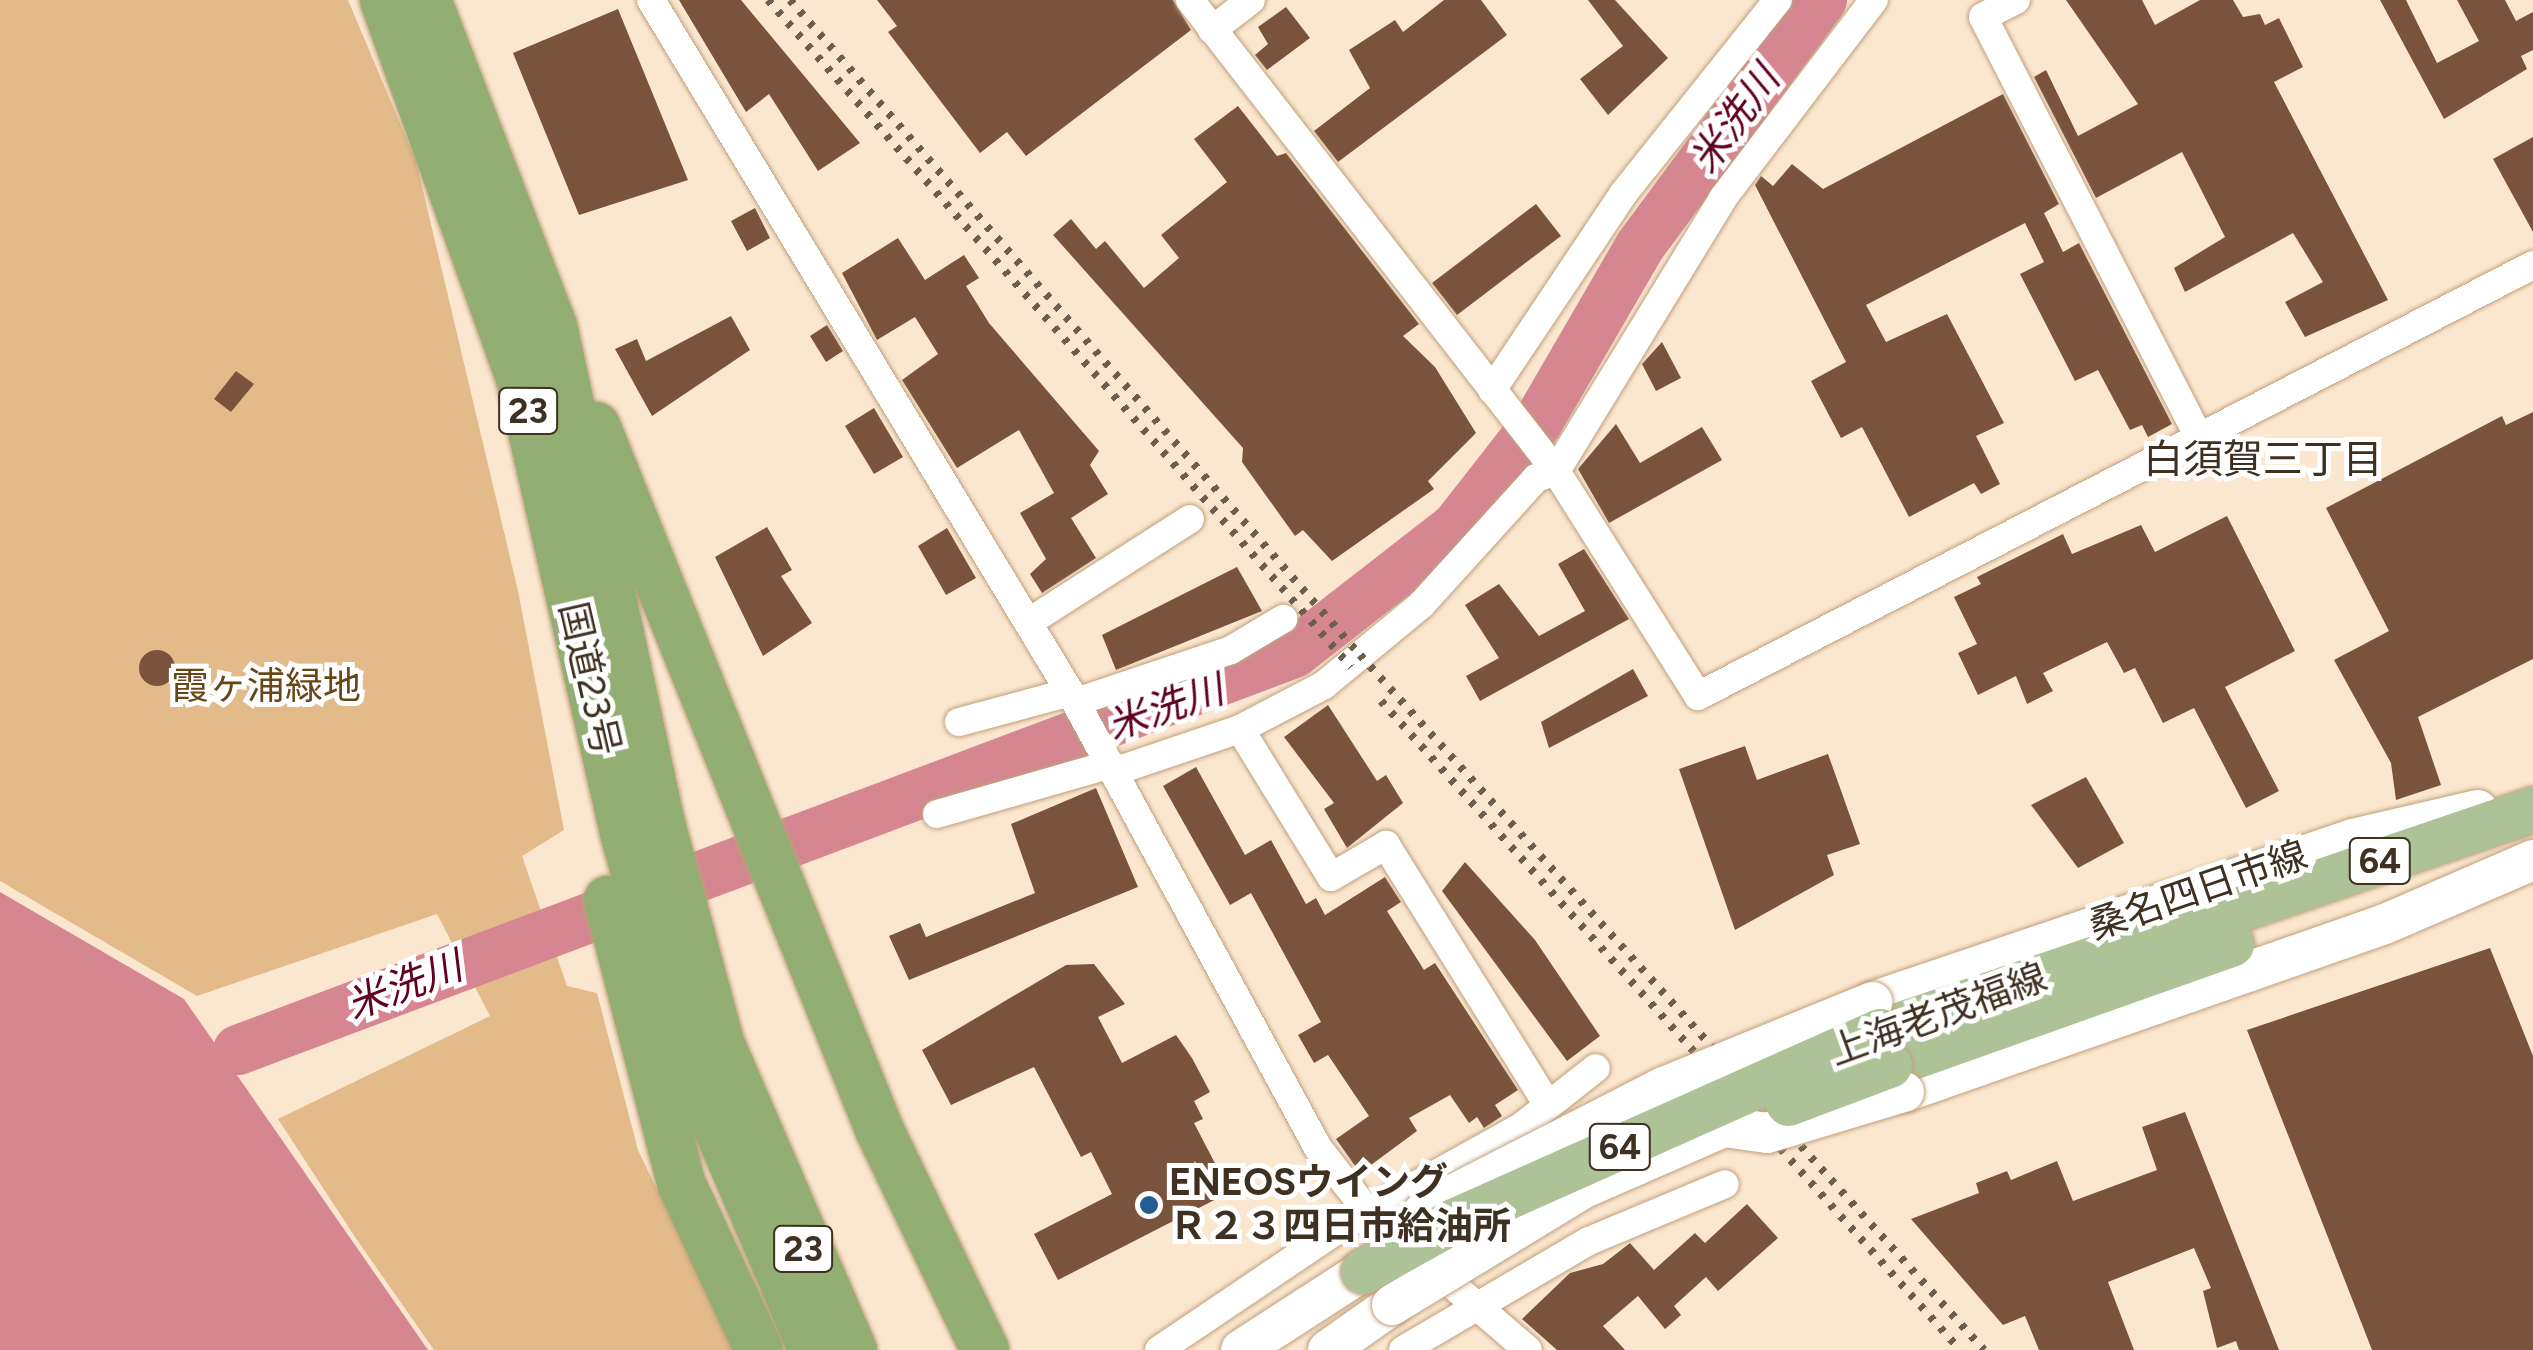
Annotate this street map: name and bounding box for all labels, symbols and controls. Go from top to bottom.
water label: 米洗川 [1679,56,1789,182]
road number: 23 [498,381,558,441]
district label: 白須賀三丁目 [2143,435,2383,483]
street label: 国道23号 [549,598,629,760]
park label: 霞ヶ浦緑地 [171,664,361,710]
water label: 米洗川 [1100,665,1230,749]
road number: 64 [2348,831,2412,891]
street label: 桑名四日市線 [2083,832,2313,950]
water label: 米洗川 [339,941,469,1029]
street label: 上海老茂福線 [1823,955,2053,1075]
road number: 64 [1588,1117,1652,1177]
place label: ENEOSウイング Ｒ２３四日市給油所 [1169,1160,1511,1250]
marker: ENEOSウイング Ｒ２３四日市給油所 [1138,1194,1160,1216]
road number: 23 [773,1219,833,1279]

